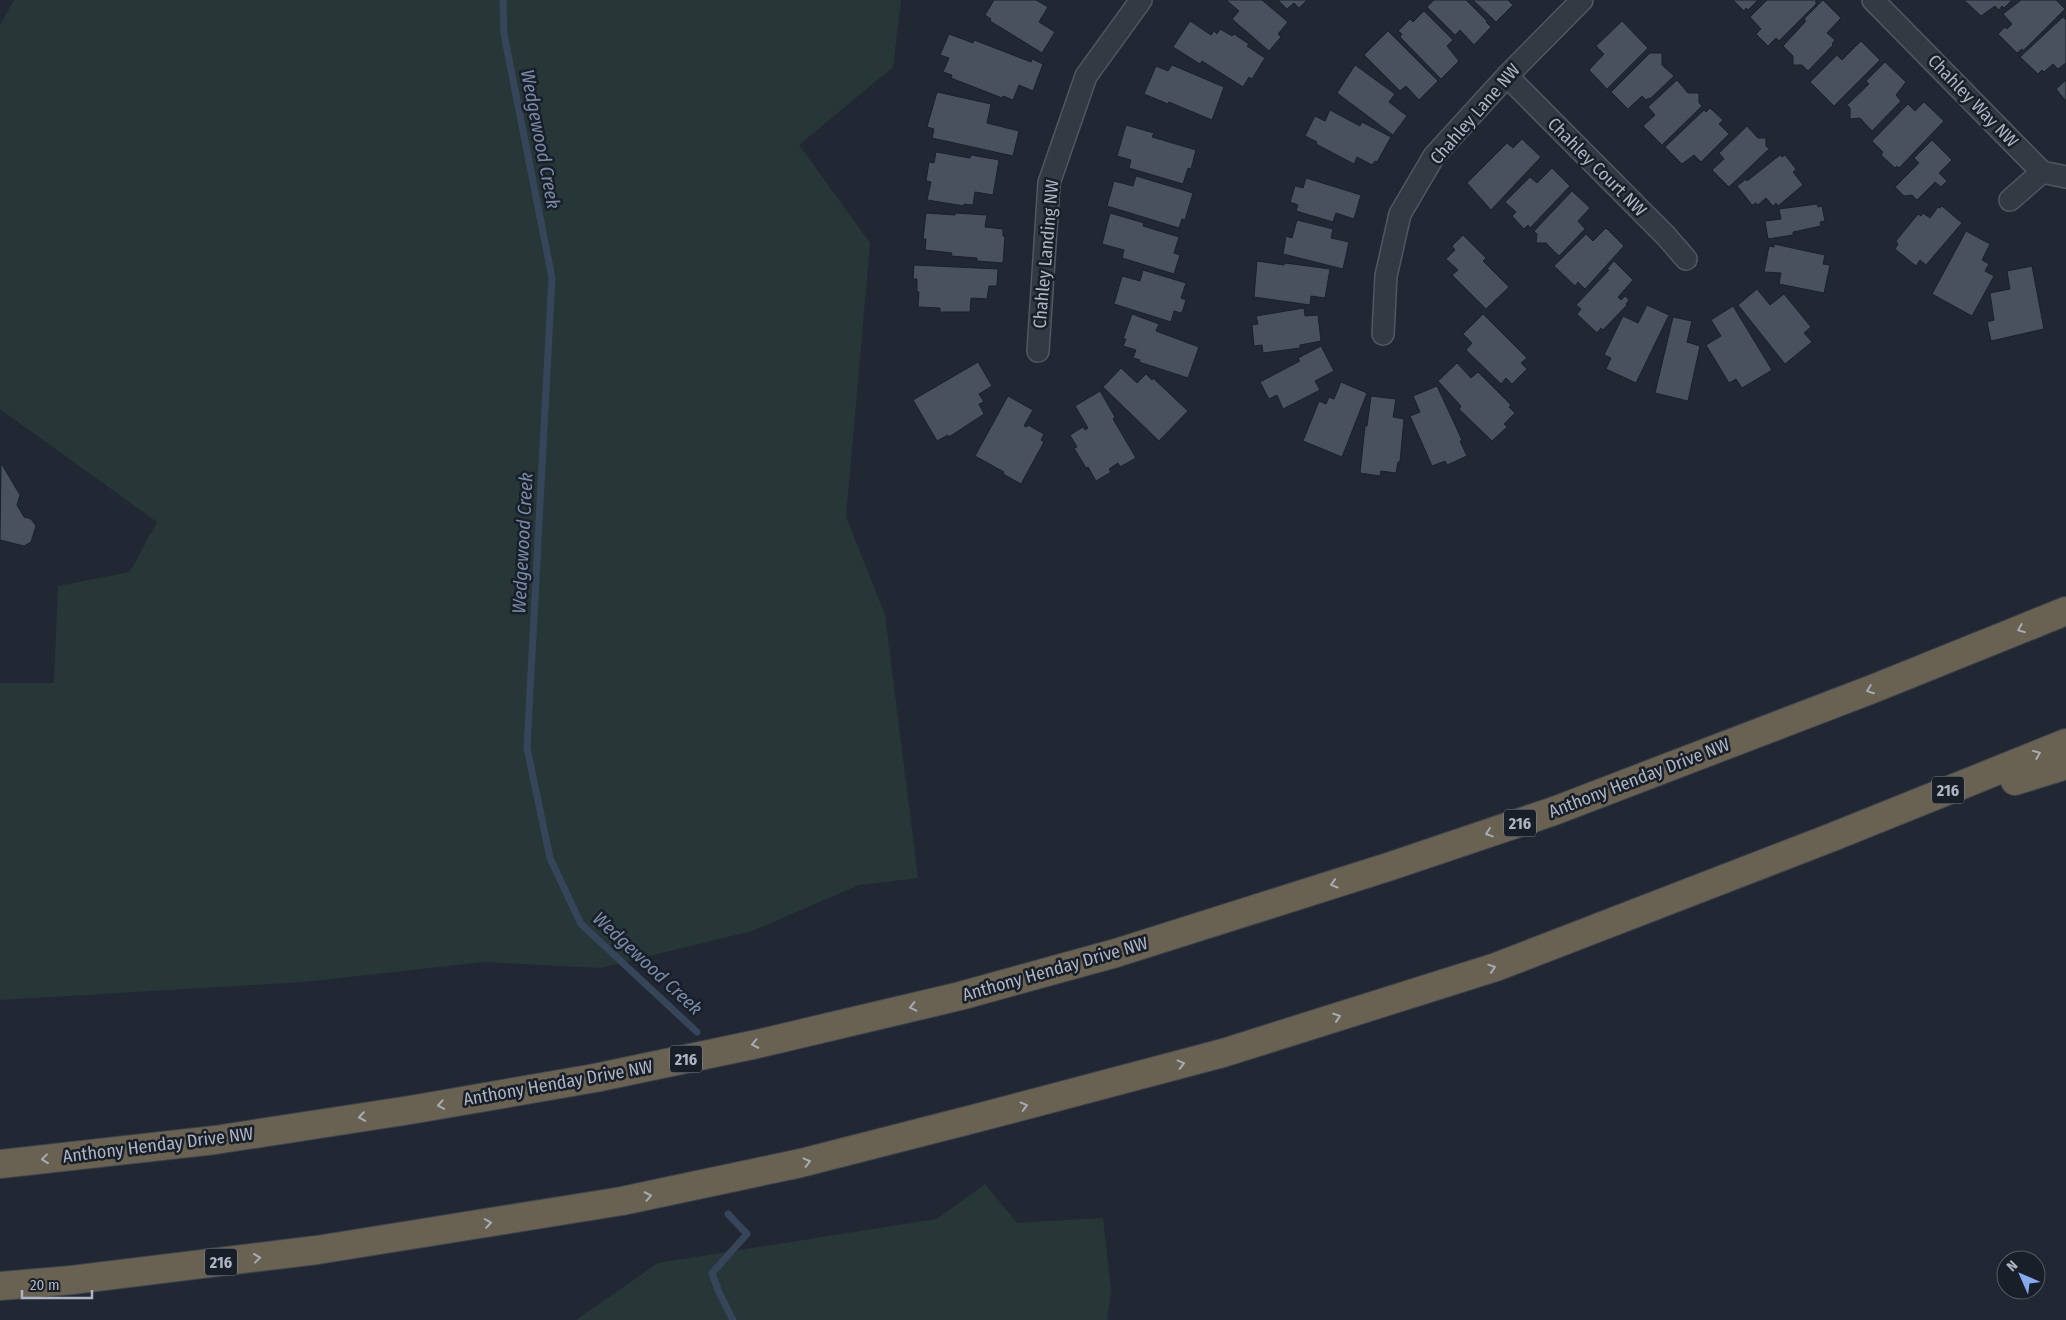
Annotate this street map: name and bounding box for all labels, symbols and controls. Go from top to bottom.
street label: Chahley Way NW [1923,50,2023,152]
street label: Chahley Lane NW [1425,59,1525,169]
water label: Wedgewood Creek [516,68,565,211]
street label: Chahley Court NW [1543,113,1651,221]
street label: Chahley Landing NW [1029,178,1064,329]
water label: Wedgewood Creek [507,472,538,614]
one-way arrow [2017,623,2026,633]
one-way arrow [1866,683,1875,694]
street label: Anthony Henday Drive NW [1545,733,1733,823]
one-way arrow [2033,750,2041,760]
road number: 216 [1932,776,1964,804]
road number: 216 [1504,810,1536,836]
one-way arrow [1485,828,1494,838]
one-way arrow [1331,879,1339,889]
water label: Wedgewood Creek [588,907,707,1020]
street label: Anthony Henday Drive NW [960,932,1151,1006]
one-way arrow [1487,964,1495,974]
one-way arrow [908,1001,917,1012]
one-way arrow [1332,1013,1340,1023]
one-way arrow [750,1038,759,1049]
road number: 216 [670,1046,702,1072]
street label: Anthony Henday Drive NW [462,1055,655,1110]
one-way arrow [1177,1060,1185,1070]
one-way arrow [436,1099,445,1109]
one-way arrow [1020,1101,1029,1112]
one-way arrow [358,1112,366,1122]
street label: Anthony Henday Drive NW [61,1122,255,1168]
one-way arrow [40,1153,48,1164]
one-way arrow [803,1157,812,1168]
one-way arrow [644,1191,653,1202]
one-way arrow [485,1218,493,1229]
road number: 216 [205,1248,237,1276]
north arrow [1996,1250,2046,1300]
one-way arrow [253,1253,261,1264]
text: N [2003,1257,2021,1275]
scale bar [22,1268,92,1300]
text: 20 m [30,1276,60,1294]

